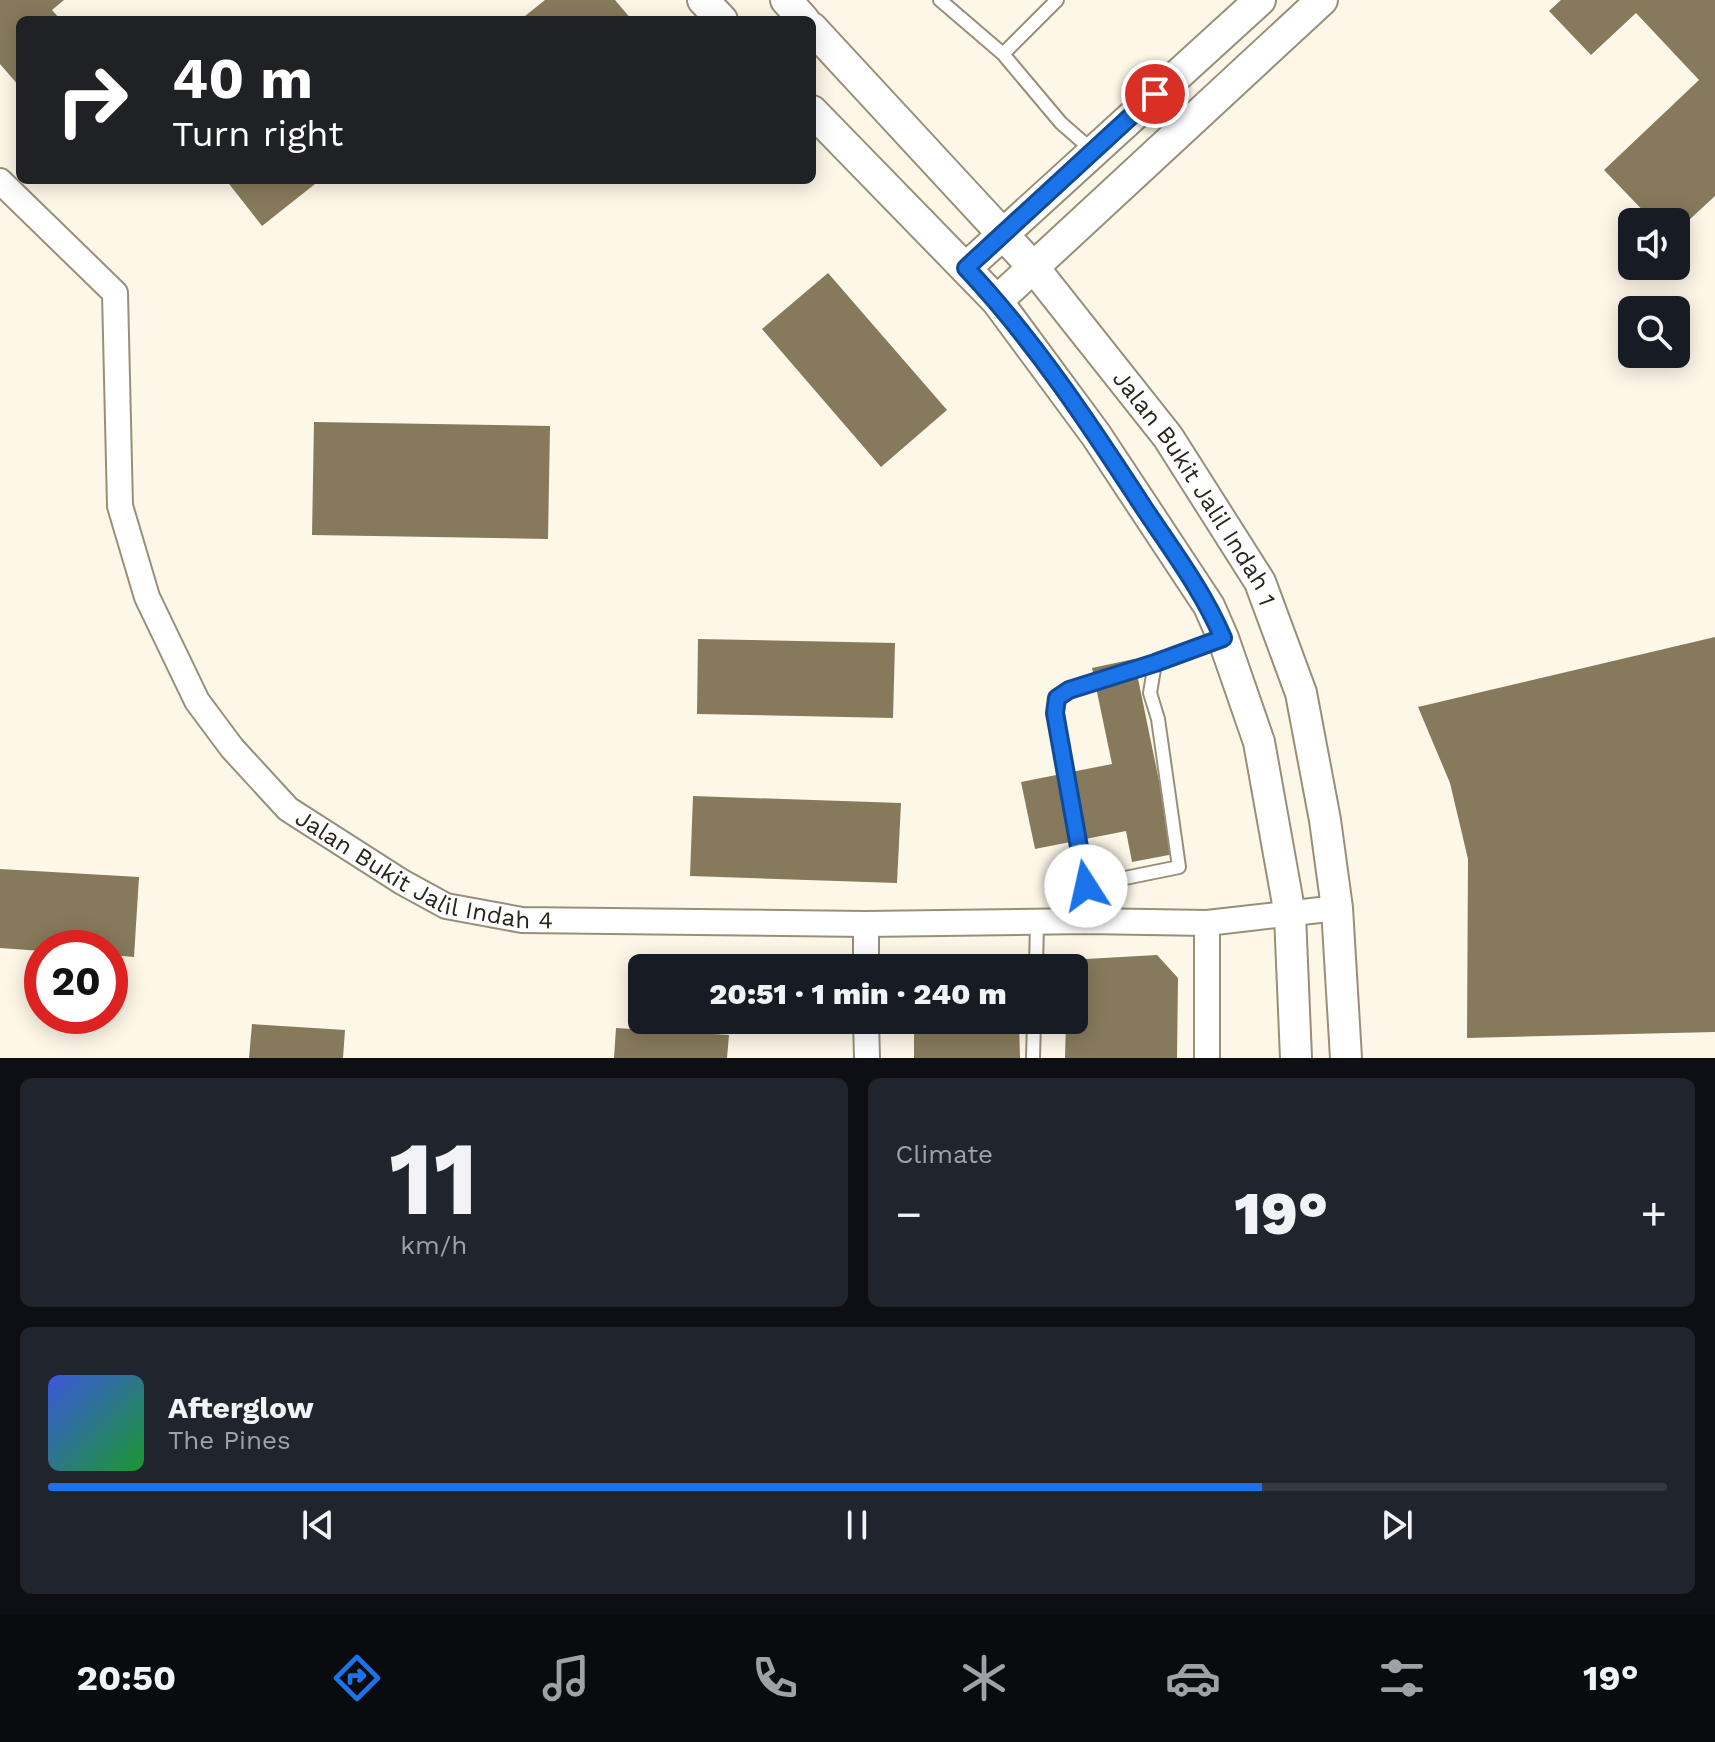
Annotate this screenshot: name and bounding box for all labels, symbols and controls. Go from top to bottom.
text: 40 m [172,46,313,112]
icon: right [40,48,144,152]
pin [1121,60,1189,128]
icon: arrive [1133,72,1177,116]
text: Turn right [172,113,343,155]
map controls [1618,208,1690,368]
button: sound [1618,208,1690,280]
button: search [1618,296,1690,368]
street label: Jalan Bukit Jalil Indah 1 [1107,365,1281,609]
street label: Jalan Bukit Jalil Indah 4 [290,803,553,934]
position arrow [1044,844,1128,928]
speed limit sign: 20 [24,930,128,1034]
text: 20:51 · 1 min · 240 m [709,976,1007,1011]
text: 11 [389,1117,479,1239]
text: Climate [896,1139,993,1169]
text: 19° [1234,1178,1328,1249]
text: − [896,1188,922,1240]
text: + [1640,1188,1667,1240]
text: km/h [400,1230,467,1260]
text: Afterglow [168,1390,314,1425]
text: The Pines [168,1425,291,1455]
icon: previous [296,1503,340,1547]
icon: pause [835,1503,879,1547]
icon: next [1375,1503,1419,1547]
icon: directions [329,1650,385,1706]
icon: music [538,1650,594,1706]
icon: phone [747,1650,803,1706]
icon: climate [956,1650,1012,1706]
icon: car [1165,1650,1221,1706]
icon: filters [1374,1650,1430,1706]
text: 20:50 [76,1657,176,1699]
text: 19° [1583,1657,1638,1699]

